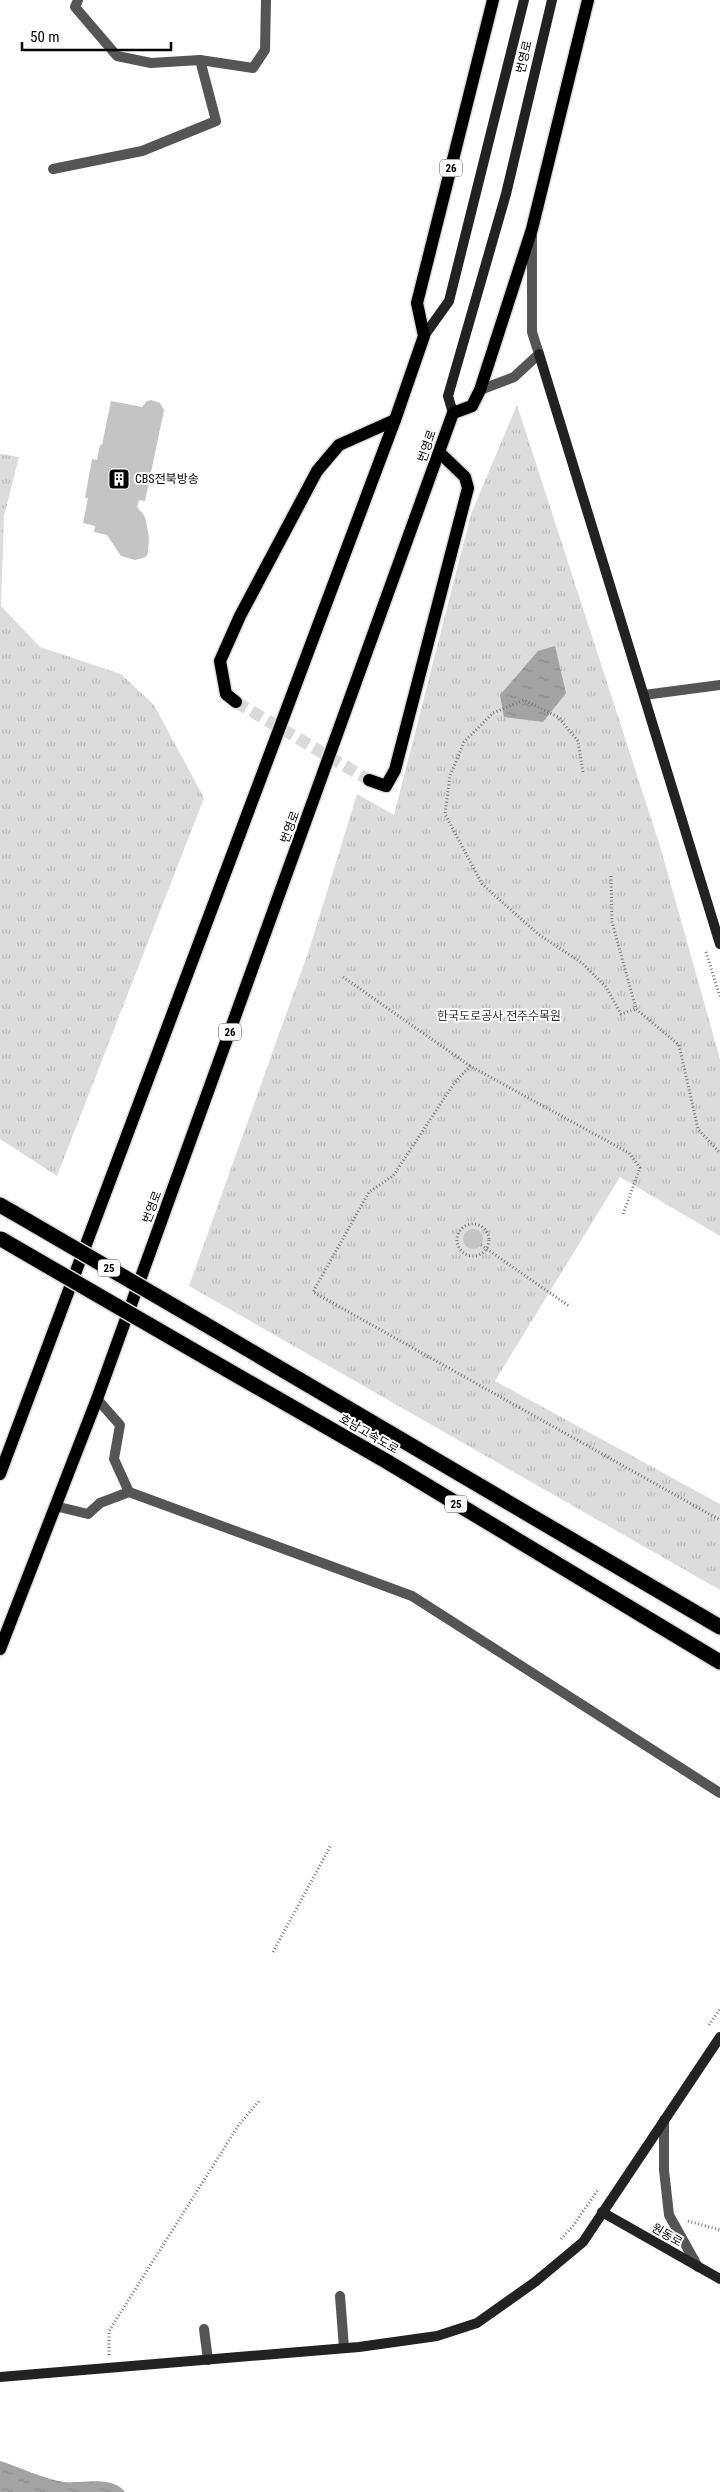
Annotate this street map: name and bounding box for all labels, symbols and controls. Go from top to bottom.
scale bar [22,20,171,52]
text: 50 m [30,28,60,46]
street label: 번영로 [513,39,535,75]
road number: 26 [440,160,462,177]
street label: 번영로 [415,428,439,464]
building icon: CBS전북방송 [107,467,131,491]
place label: CBS전북방송 [135,472,199,486]
street label: 번영로 [278,809,302,845]
park label: 한국도로공사 전주수목원 [437,1009,561,1023]
road number: 26 [219,1024,241,1040]
street label: 번영로 [140,1189,164,1225]
road number: 25 [98,1260,120,1276]
street label: 호남고속도로 [337,1411,401,1457]
road number: 25 [445,1496,467,1512]
street label: 원동로 [649,2221,685,2249]

